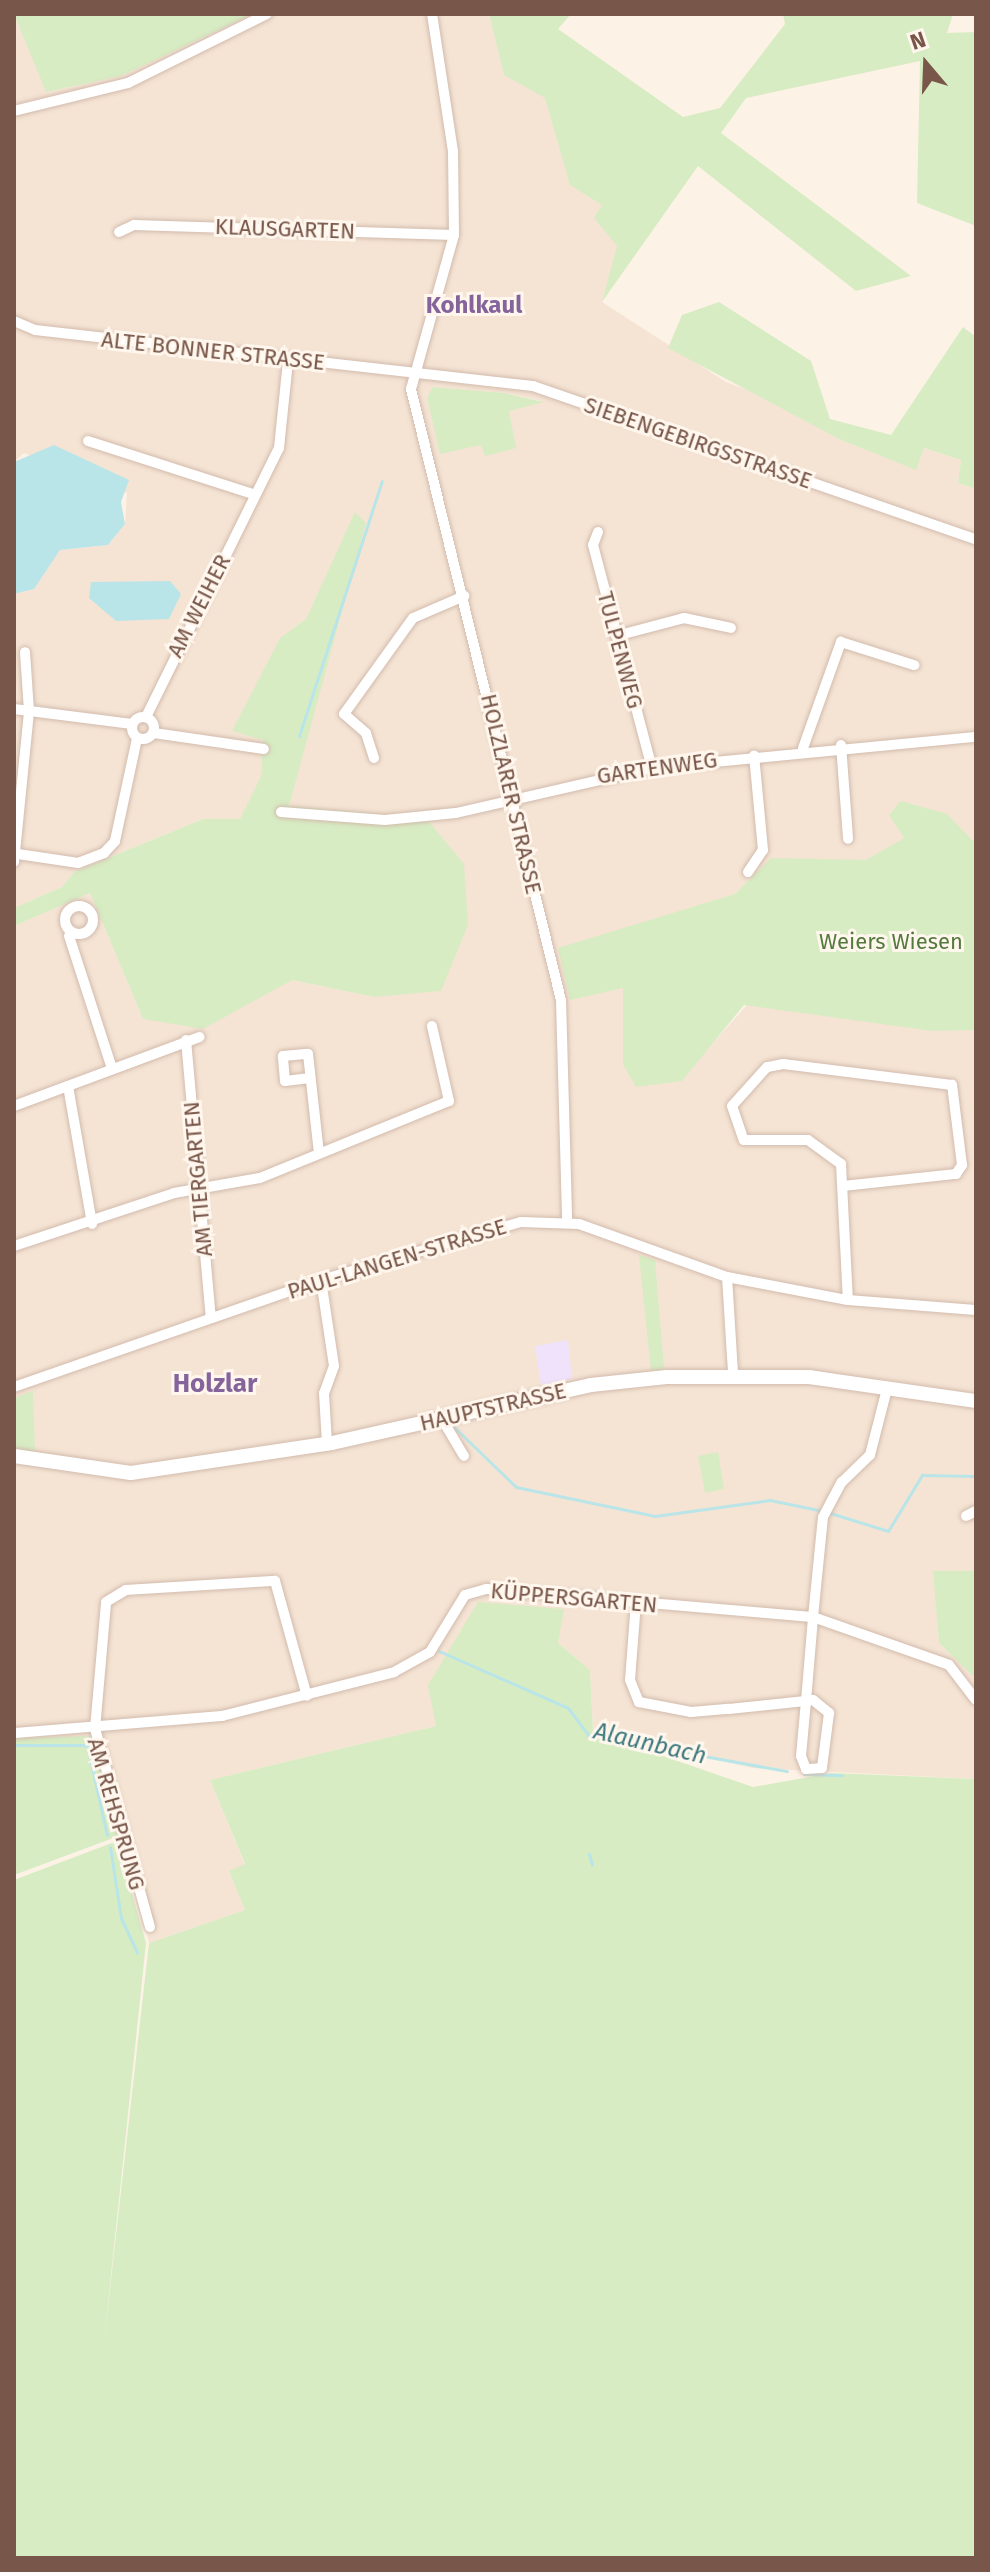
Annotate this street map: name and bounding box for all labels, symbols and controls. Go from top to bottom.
north arrow [886,24,966,104]
text: N [907,26,929,56]
street label: KLAUSGARTEN [214,213,356,245]
district label: Kohlkaul [426,292,522,320]
street label: ALTE BONNER STRASSE [100,326,326,376]
street label: SIEBENGEBIRGSSTRASSE [581,392,815,494]
street label: AM WEIHER [162,550,236,662]
street label: TULPENWEG [592,589,648,711]
street label: HOLZLARER STRASSE [475,691,547,897]
street label: GARTENWEG [595,747,719,789]
park label: Weiers Wiesen [819,929,963,955]
street label: AM TIERGARTEN [178,1100,218,1258]
street label: PAUL-LANGEN-STRASSE [284,1213,510,1305]
district label: Holzlar [173,1368,257,1400]
street label: HAUPTSTRASSE [417,1377,569,1437]
street label: KÜPPERSGARTEN [489,1578,659,1618]
water label: Alaunbach [591,1717,709,1771]
street label: AM REHSPRUNG [82,1735,150,1893]

